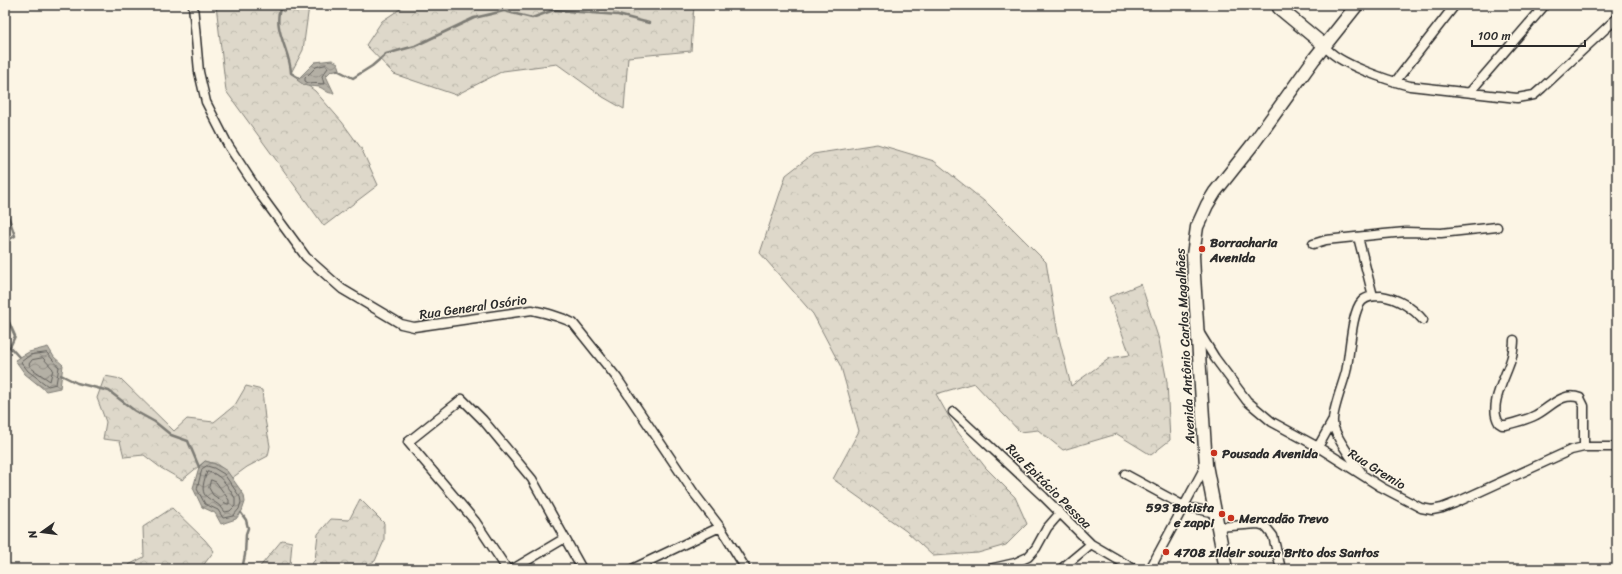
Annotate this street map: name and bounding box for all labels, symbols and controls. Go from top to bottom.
scale bar [1472,22,1585,48]
text: 100 m [1478,25,1511,47]
place label: Borracharia Avenida [1209,231,1278,269]
marker: Borracharia Avenida [1197,244,1207,254]
street label: Avenida Antônio Carlos Magalhães [1168,247,1202,445]
street label: Rua General Osório [418,288,529,326]
street label: Rua Epitácio Pessoa [1001,438,1098,535]
place label: Pousada Avenida [1222,442,1318,465]
street label: Rua Gremio [1343,442,1411,496]
marker: Pousada Avenida [1209,448,1219,458]
place label: 593 Batista e zappi [1146,496,1215,534]
place label: Mercadão Trevo [1238,507,1329,530]
marker: 593 Batista e zappi [1217,509,1227,519]
north arrow [22,512,62,552]
marker: Mercadão Trevo [1226,513,1236,523]
text: N [23,528,43,541]
place label: 4708 zildeir souza Brito dos Santos [1173,541,1380,564]
marker: 4708 zildeir souza Brito dos Santos [1161,547,1171,557]

